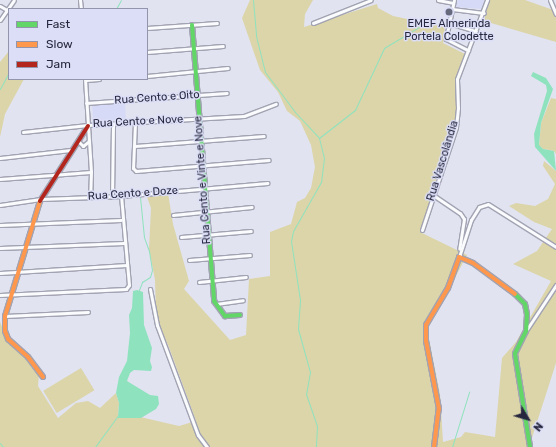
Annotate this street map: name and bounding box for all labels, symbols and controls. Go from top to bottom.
marker: EMEF Almerinda Portela Colodette [444,7,454,17]
legend [8,8,148,80]
text: Fast [46,17,70,31]
place label: EMEF Almerinda Portela Colodette [404,18,494,44]
text: Slow [46,37,73,51]
text: Jam [46,57,71,71]
street label: Rua Cento e Oito [114,88,200,108]
street label: Rua Cento e Nove [92,113,184,131]
street label: Rua Cento e Vinte e Nove [192,115,214,245]
street label: Rua Vascolândia [424,119,462,203]
street label: Rua Cento e Doze [87,184,179,204]
north arrow [508,399,548,439]
text: N [530,420,545,434]

